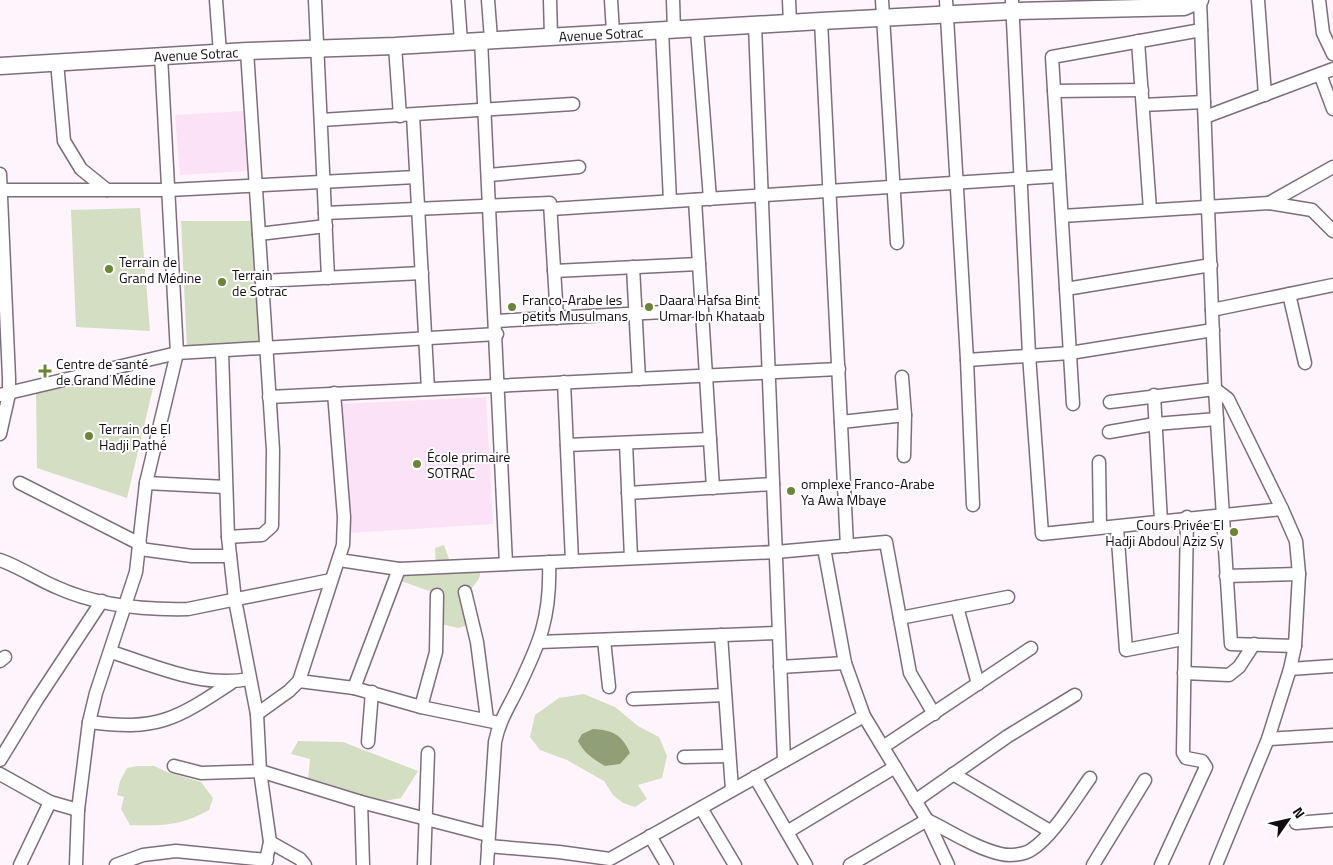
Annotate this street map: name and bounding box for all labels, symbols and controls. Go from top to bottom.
street label: Avenue Sotrac [558,21,644,47]
street label: Avenue Sotrac [153,41,239,67]
place label: Terrain de Grand Médine [119,251,201,288]
marker: Terrain de Grand Médine [103,263,115,275]
place label: Terrain de Sotrac [232,264,287,301]
marker: Terrain de Sotrac [216,276,228,288]
place label: Franco-Arabe les petits Musulmans [522,289,628,326]
place label: Daara Hafsa Bint Umar Ibn Khataab [659,289,765,326]
marker: Franco-Arabe les petits Musulmans [506,301,518,313]
marker: Daara Hafsa Bint Umar Ibn Khataab [643,301,655,313]
place label: Centre de santé de Grand Médine [56,353,156,390]
marker: Centre de santé de Grand Médine [38,364,52,378]
place label: Terrain de El Hadji Pathé [99,418,171,455]
marker: Terrain de El Hadji Pathé [83,430,95,442]
place label: École primaire SOTRAC [427,446,510,483]
marker: École primaire SOTRAC [411,458,423,470]
place label: omplexe Franco-Arabe Ya Awa Mbaye [801,473,935,510]
marker: omplexe Franco-Arabe Ya Awa Mbaye [785,485,797,497]
place label: Cours Privée El Hadji Abdoul Aziz Sy [1105,514,1224,551]
marker: Cours Privée El Hadji Abdoul Aziz Sy [1228,526,1240,538]
north arrow [1263,795,1313,845]
text: N [1288,803,1311,822]

